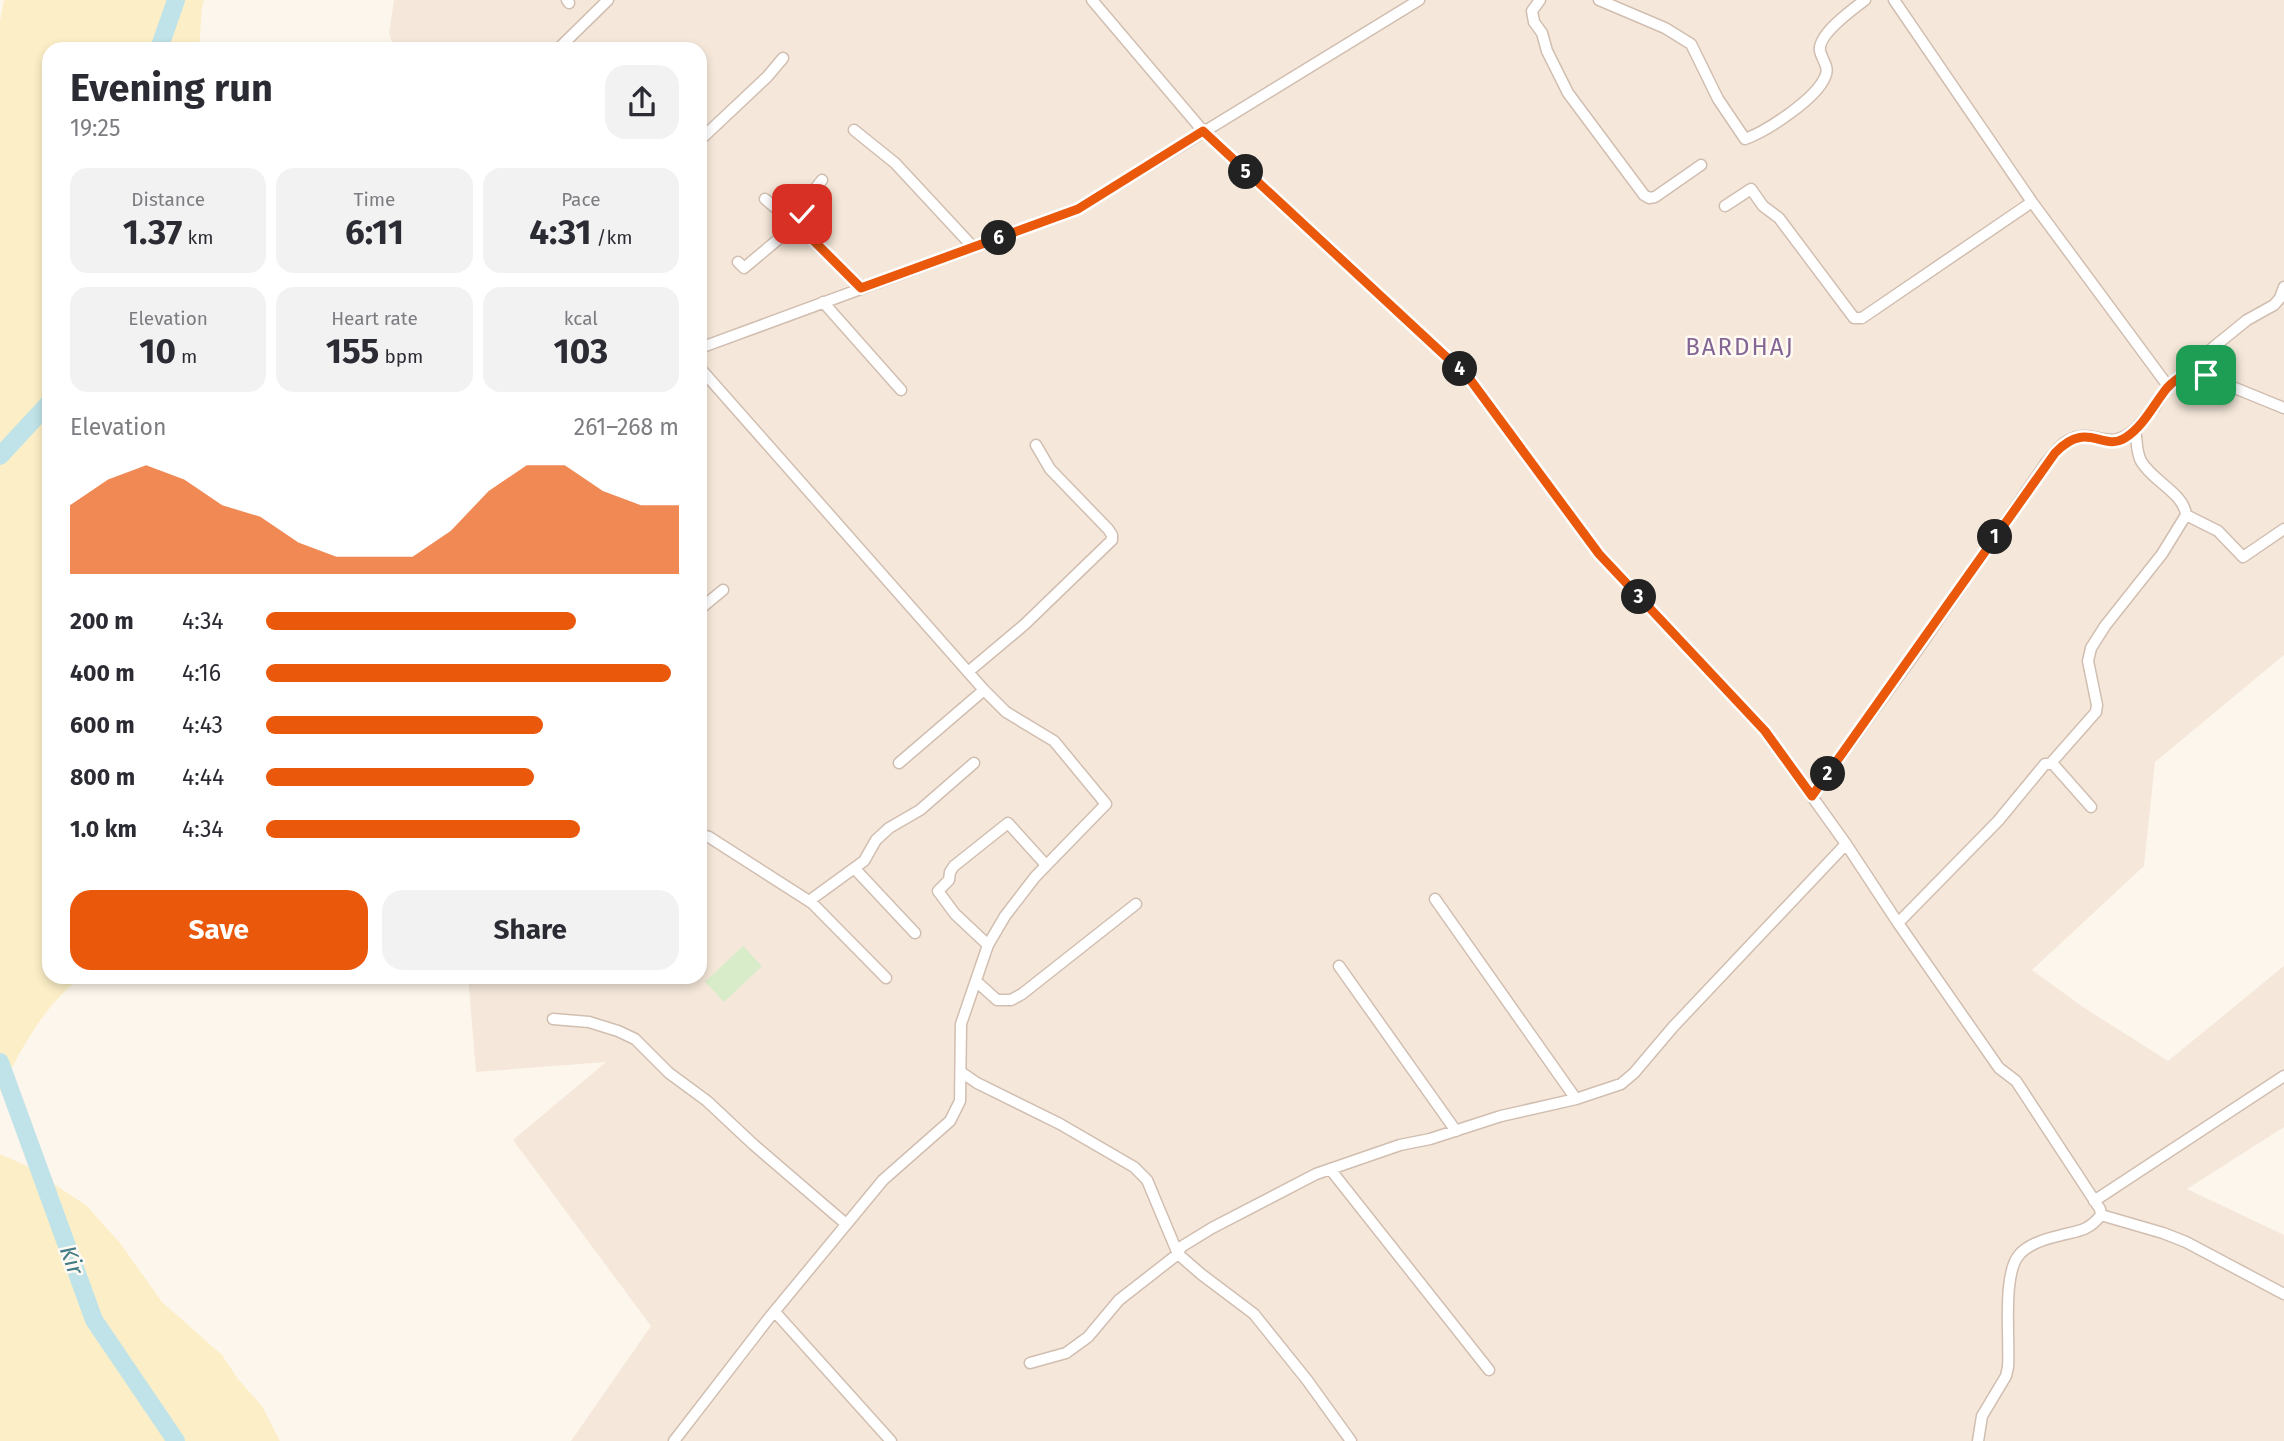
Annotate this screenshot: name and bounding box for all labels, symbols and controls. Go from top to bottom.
text: Evening run [70,65,273,111]
button: share [605,65,679,139]
text: 19:25 [70,114,120,142]
pin: 5 [1228,154,1264,190]
text: 5 [1240,160,1251,183]
pin [772,184,832,244]
text: Distance [131,188,205,211]
text: Time [354,188,395,211]
text: Pace [561,188,601,211]
icon: check [783,195,821,233]
text: 1.37 [123,211,182,253]
text: 6:11 [345,211,404,253]
text: 4:31 [529,211,592,253]
pin: 6 [982,220,1016,256]
text: km [182,226,213,249]
text: /km [592,226,632,249]
text: 6 [993,226,1004,249]
text: Elevation [128,307,208,330]
text: Heart rate [331,307,418,330]
text: kcal [564,307,598,330]
text: 10 [139,330,176,372]
text: 155 [326,330,379,372]
text: 103 [554,330,608,372]
district label: BARDHAJ [1685,333,1795,361]
text: m [176,345,197,368]
text: bpm [379,345,423,368]
pin [2176,345,2236,405]
pin: 4 [1442,352,1478,386]
icon: arrive [2187,356,2225,394]
text: 4 [1454,357,1465,380]
text: Elevation [70,413,166,441]
text: 261–268 m [574,413,679,441]
pin: 1 [1978,520,2012,554]
text: 1 [1990,525,1999,548]
pin: 3 [1622,580,1656,614]
text: 3 [1634,585,1643,608]
text: 200 m [70,607,134,635]
text: 4:34 [182,607,224,635]
text: 400 m [70,659,135,687]
text: 4:16 [182,659,221,687]
text: 600 m [70,711,135,739]
text: 4:43 [182,711,223,739]
pin: 2 [1811,756,1846,792]
text: 2 [1823,762,1832,785]
text: 800 m [70,763,135,791]
text: 4:44 [182,763,224,791]
text: 1.0 km [70,815,137,843]
text: 4:34 [182,815,224,843]
button: Save [70,890,368,970]
button: Share [382,890,679,970]
water label: Kir [54,1242,90,1279]

